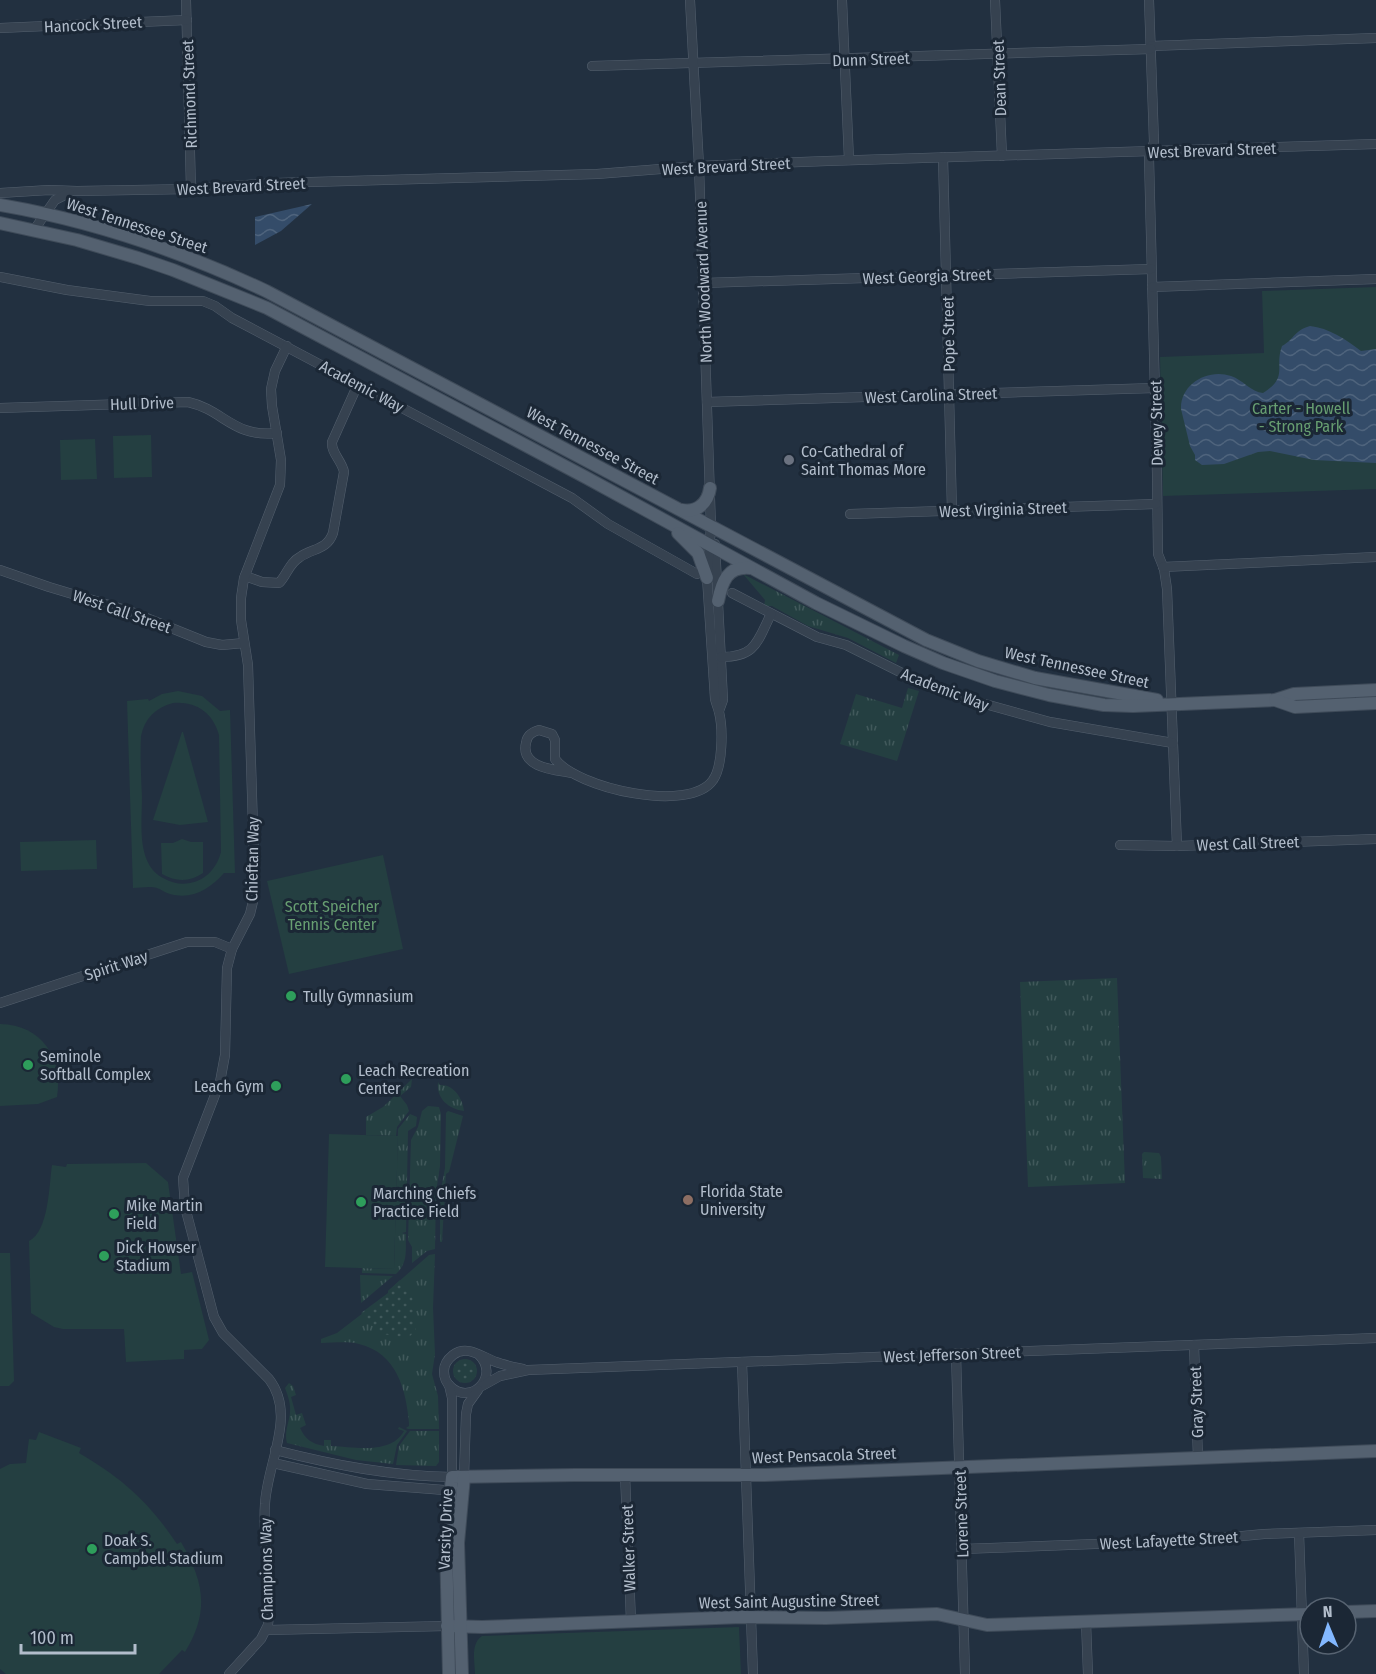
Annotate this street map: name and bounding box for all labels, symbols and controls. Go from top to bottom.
street label: Hancock Street [43,12,143,37]
street label: Richmond Street [178,38,201,149]
street label: Dean Street [989,39,1010,117]
street label: Dunn Street [832,49,911,70]
street label: West Brevard Street [1147,139,1277,162]
street label: West Brevard Street [661,154,792,179]
street label: West Brevard Street [176,174,307,199]
street label: West Tennessee Street [64,194,210,257]
street label: North Woodward Avenue [691,201,716,363]
street label: West Georgia Street [862,265,993,288]
street label: Pope Street [938,295,959,372]
street label: Academic Way [316,356,408,417]
street label: Dewey Street [1146,379,1167,466]
street label: West Carolina Street [864,384,998,407]
street label: Hull Drive [110,393,174,414]
park label: Carter - Howell - Strong Park [1252,399,1350,436]
street label: West Tennessee Street [523,403,663,489]
place label: Co-Cathedral of Saint Thomas More [801,442,926,479]
marker: Co-Cathedral of Saint Thomas More [782,453,796,467]
street label: West Virginia Street [939,498,1068,521]
street label: West Call Street [70,586,174,637]
street label: West Tennessee Street [1003,643,1152,692]
street label: Academic Way [898,664,992,715]
street label: Chieftan Way [242,816,263,901]
street label: West Call Street [1196,832,1300,855]
park label: Scott Speicher Tennis Center [285,897,380,934]
street label: Spirit Way [82,946,151,985]
place label: Tully Gymnasium [303,987,414,1006]
marker: Tully Gymnasium [284,989,298,1003]
place label: Seminole Softball Complex [40,1047,151,1084]
marker: Seminole Softball Complex [21,1058,35,1072]
place label: Leach Recreation Center [358,1061,469,1098]
marker: Leach Recreation Center [339,1072,353,1086]
place label: Leach Gym [194,1077,264,1096]
marker: Leach Gym [269,1079,283,1093]
place label: Florida State University [700,1182,783,1219]
place label: Marching Chiefs Practice Field [373,1184,477,1221]
marker: Florida State University [681,1193,695,1207]
marker: Marching Chiefs Practice Field [354,1195,368,1209]
place label: Mike Martin Field [126,1196,203,1233]
marker: Mike Martin Field [107,1207,121,1221]
place label: Dick Howser Stadium [116,1238,197,1275]
marker: Dick Howser Stadium [97,1249,111,1263]
street label: West Jefferson Street [883,1343,1022,1366]
street label: Gray Street [1186,1365,1207,1438]
street label: West Pensacola Street [752,1443,897,1468]
street label: Lorene Street [950,1469,973,1558]
street label: Varsity Drive [435,1488,456,1570]
street label: Walker Street [617,1503,640,1592]
street label: Champions Way [256,1517,277,1621]
street label: West Lafayette Street [1099,1527,1240,1554]
place label: Doak S. Campbell Stadium [104,1531,223,1568]
marker: Doak S. Campbell Stadium [85,1542,99,1556]
street label: West Saint Augustine Street [698,1590,880,1613]
north arrow [1298,1596,1358,1656]
text: N [1322,1602,1333,1621]
scale bar [21,1617,135,1655]
text: 100 m [30,1627,74,1649]

